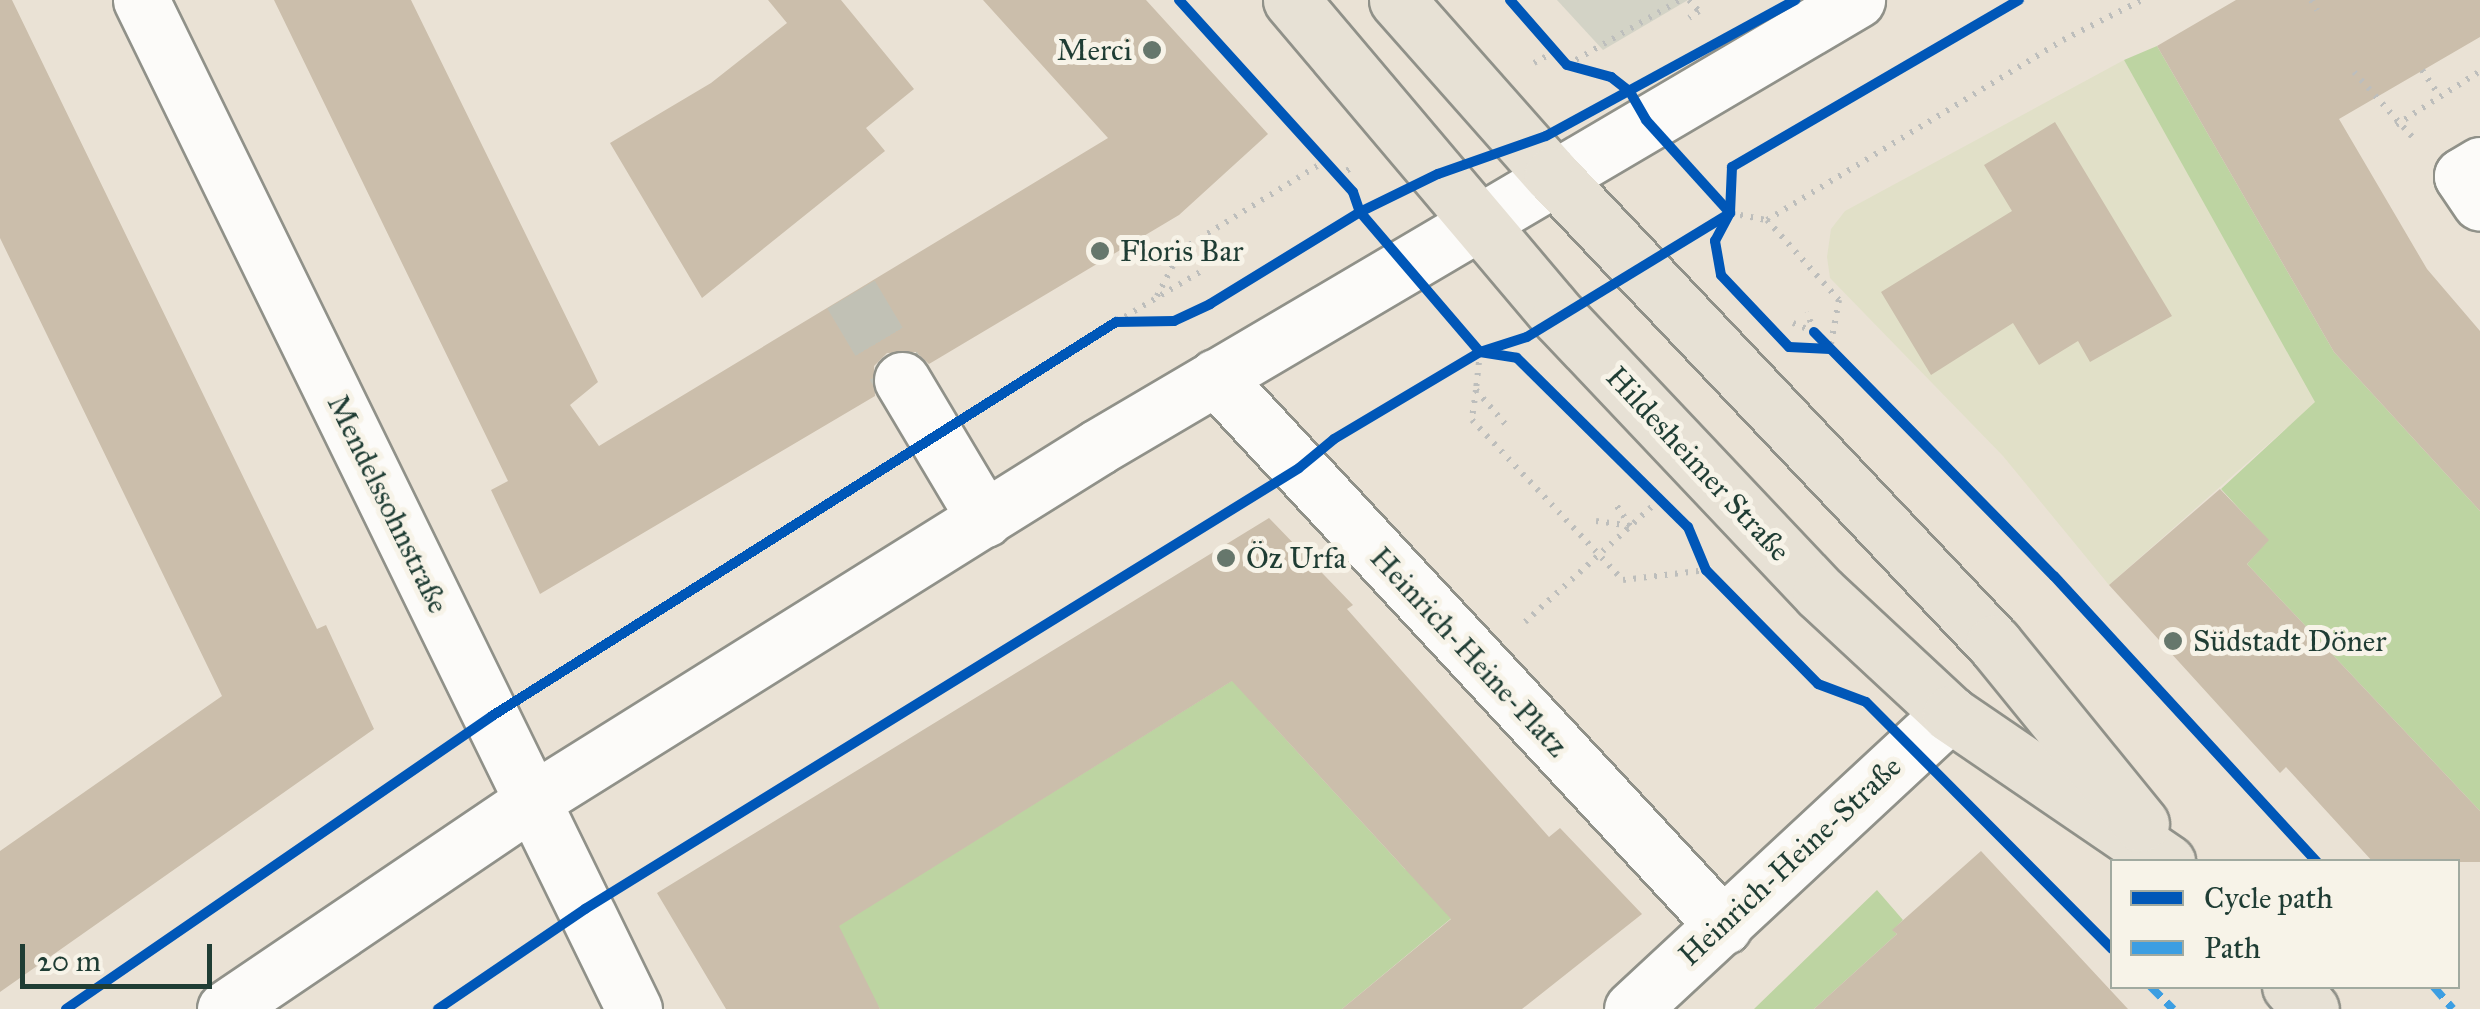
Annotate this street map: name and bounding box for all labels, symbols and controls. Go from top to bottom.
place label: Merci [1057,32,1132,68]
marker: Merci [1141,39,1163,61]
place label: Floris Bar [1120,233,1244,269]
marker: Floris Bar [1089,240,1111,262]
street label: Hildesheimer Straße [1598,359,1798,569]
street label: Mendelssohnstraße [320,389,456,619]
place label: Öz Urfa [1246,540,1346,576]
street label: Heinrich-Heine-Platz [1363,540,1575,764]
marker: Öz Urfa [1215,547,1237,569]
place label: Südstadt Döner [2193,623,2387,659]
marker: Südstadt Döner [2162,630,2184,652]
street label: Heinrich-Heine-Straße [1671,749,1909,973]
legend [2110,859,2460,989]
text: Cycle path [2204,880,2333,916]
scale bar [25,924,218,986]
text: Path [2204,930,2261,966]
text: 20 m [37,943,101,979]

